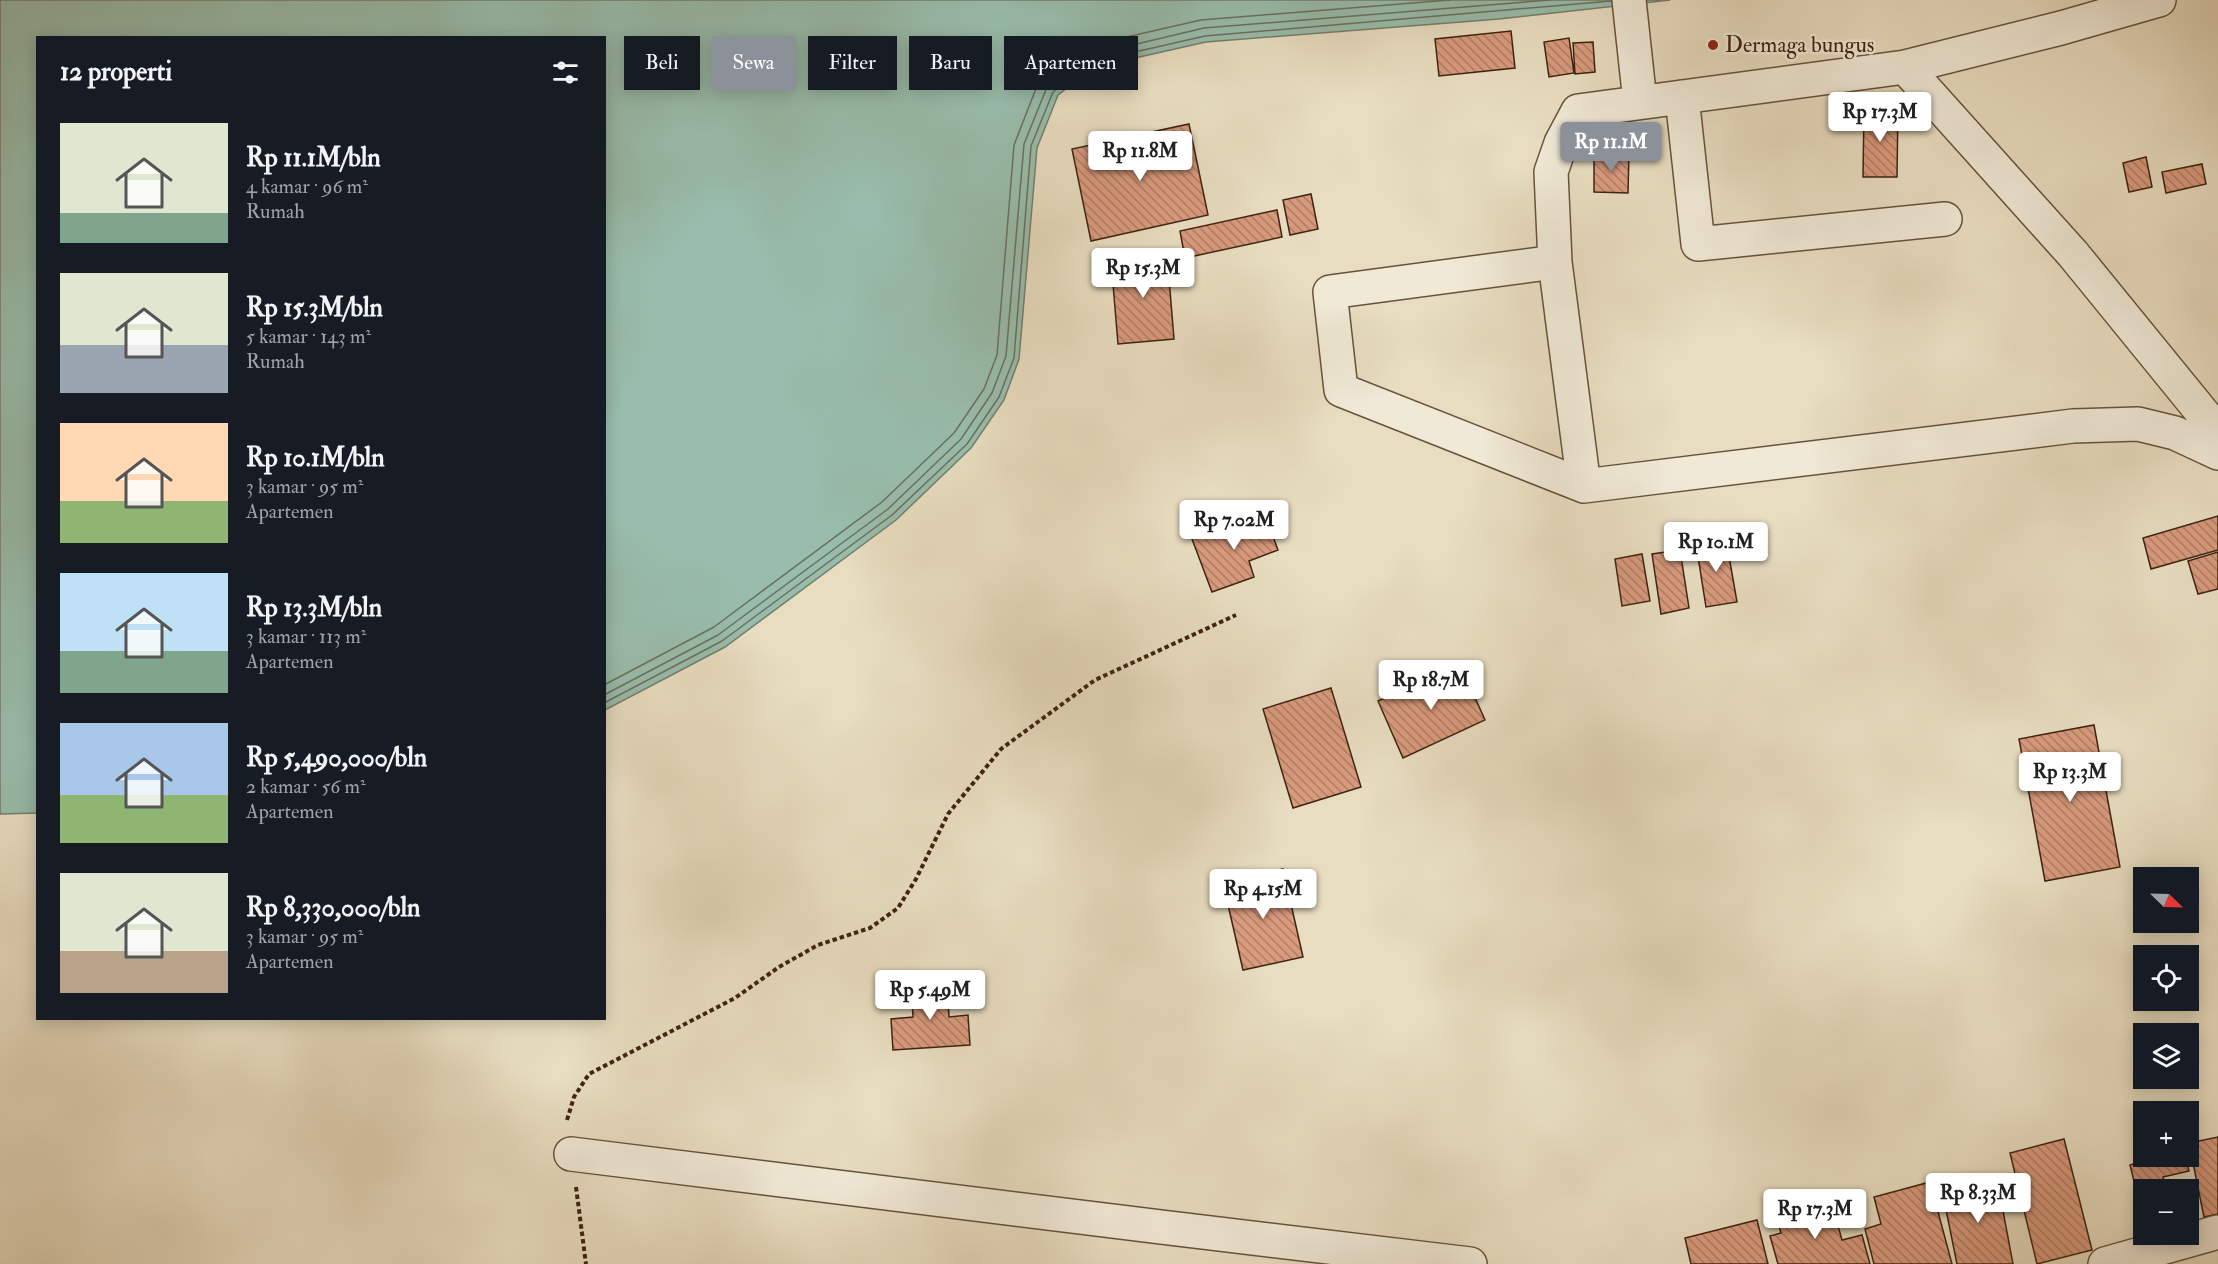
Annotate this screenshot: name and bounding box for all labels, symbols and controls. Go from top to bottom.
place label: Dermaga bungus [1725,31,1874,59]
chip: Beli [624,36,700,90]
chip: Sewa [712,36,796,90]
chip: Filter [808,36,897,90]
chip: Baru [909,36,992,90]
chip: Apartemen [1004,36,1138,90]
marker: Dermaga bungus [1706,38,1720,52]
text: 12 properti [60,56,172,88]
icon: filters [549,56,582,89]
pin: Rp 17.3M [1818,92,1942,143]
text: Rp 17.3M [1842,99,1918,124]
pin: Rp 11.1M [1549,122,1673,173]
text: Rp 11.1M [1574,129,1648,154]
pin: Rp 11.8M [1078,131,1202,182]
text: Rp 11.8M [1102,138,1178,163]
text: Rp 11.1M/bln [246,142,381,174]
icon: home [108,147,180,219]
text: 4 kamar · 96 m² [246,174,368,199]
text: Rumah [246,199,305,224]
pin: Rp 15.3M [1081,248,1205,299]
text: Rp 15.3M [1105,255,1181,280]
text: Rp 15.3M/bln [246,292,383,324]
icon: home [108,297,180,369]
text: 5 kamar · 143 m² [246,324,371,349]
text: Rumah [246,349,305,374]
text: Rp 10.1M/bln [246,442,385,474]
icon: home [108,447,180,519]
text: 3 kamar · 95 m² [246,474,363,499]
text: Apartemen [246,499,333,524]
pin: Rp 7.02M [1172,500,1296,551]
text: Rp 7.02M [1194,507,1275,532]
pin: Rp 10.1M [1654,522,1778,573]
text: Rp 10.1M [1678,529,1754,554]
text: Rp 13.3M/bln [246,592,382,624]
icon: home [108,597,180,669]
text: 3 kamar · 113 m² [246,624,366,649]
text: Apartemen [246,649,333,674]
pin: Rp 18.7M [1369,660,1493,711]
text: Rp 18.7M [1393,667,1469,692]
text: Rp 5,490,000/bln [246,742,427,774]
icon: home [108,747,180,819]
pin: Rp 13.3M [2008,752,2132,803]
text: Rp 13.3M [2033,759,2107,784]
text: 2 kamar · 56 m² [246,774,366,799]
text: Apartemen [246,799,333,824]
north arrow [2133,867,2199,933]
map controls [2133,867,2199,1245]
pin: Rp 4.15M [1201,869,1325,920]
text: Rp 4.15M [1224,876,1302,901]
text: Rp 8,330,000/bln [246,892,420,924]
icon: home [108,897,180,969]
text: 3 kamar · 95 m² [246,924,363,949]
button: locate [2133,945,2199,1011]
text: Apartemen [246,949,333,974]
pin: Rp 5.49M [868,970,992,1021]
text: Rp 5.49M [889,977,971,1002]
button: layers [2133,1023,2199,1089]
button: + [2133,1101,2199,1167]
pin: Rp 8.33M [1916,1173,2040,1224]
button: − [2133,1179,2199,1245]
text: Rp 8.33M [1940,1180,2016,1205]
pin: Rp 17.3M [1753,1189,1877,1240]
text: Rp 17.3M [1777,1196,1853,1221]

